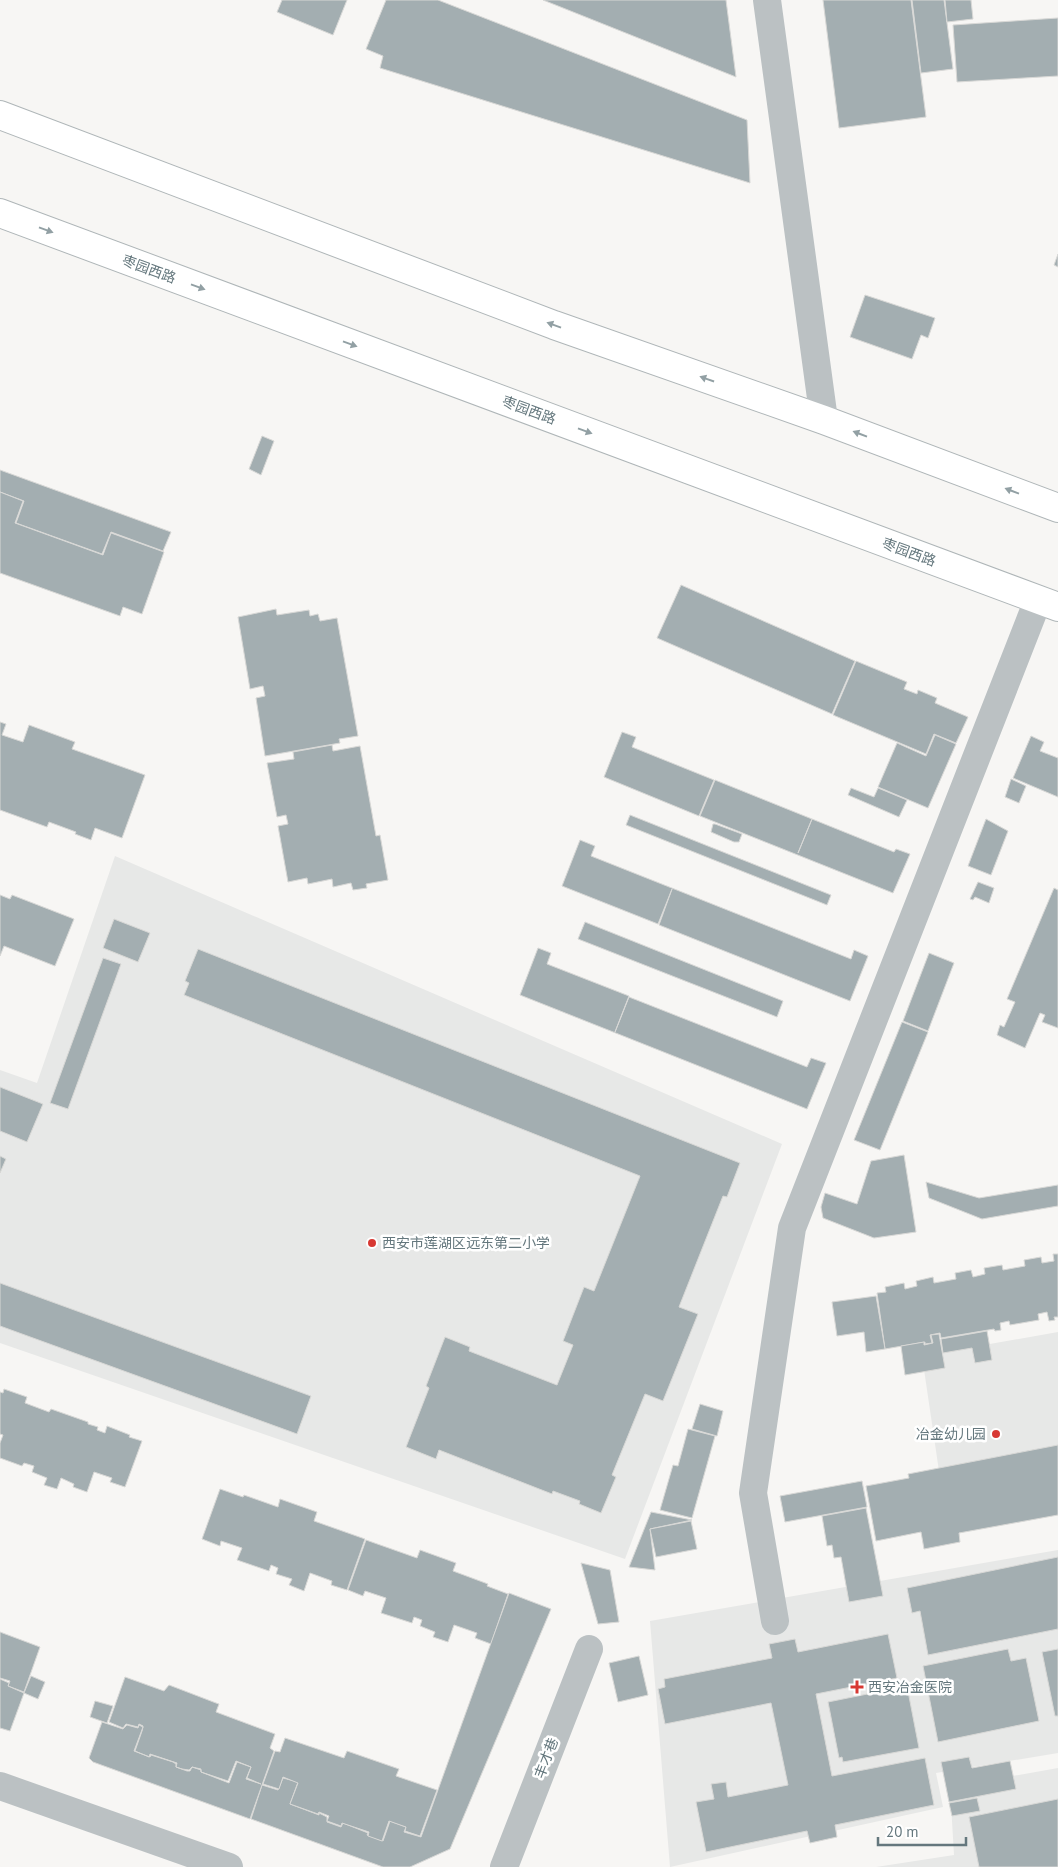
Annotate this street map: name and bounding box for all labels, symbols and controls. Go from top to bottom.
one-way arrow [38,227,53,234]
street label: 枣园西路 [120,251,178,287]
one-way arrow [191,283,206,291]
one-way arrow [546,321,561,329]
one-way arrow [343,340,358,348]
one-way arrow [699,375,714,383]
street label: 枣园西路 [500,392,558,428]
one-way arrow [577,428,592,435]
one-way arrow [852,430,867,438]
one-way arrow [1005,487,1020,494]
street label: 枣园西路 [880,534,938,570]
place label: 西安市莲湖区远东第二小学 [382,1234,550,1252]
marker: 西安市莲湖区远东第二小学 [366,1237,378,1249]
place label: 冶金幼儿园 [916,1425,986,1443]
marker: 冶金幼儿园 [990,1428,1002,1440]
place label: 西安冶金医院 [868,1678,952,1696]
marker: 西安冶金医院 [850,1680,864,1694]
street label: 丰才巷 [530,1735,562,1781]
scale bar [878,1814,966,1846]
text: 20 m [886,1822,919,1841]

